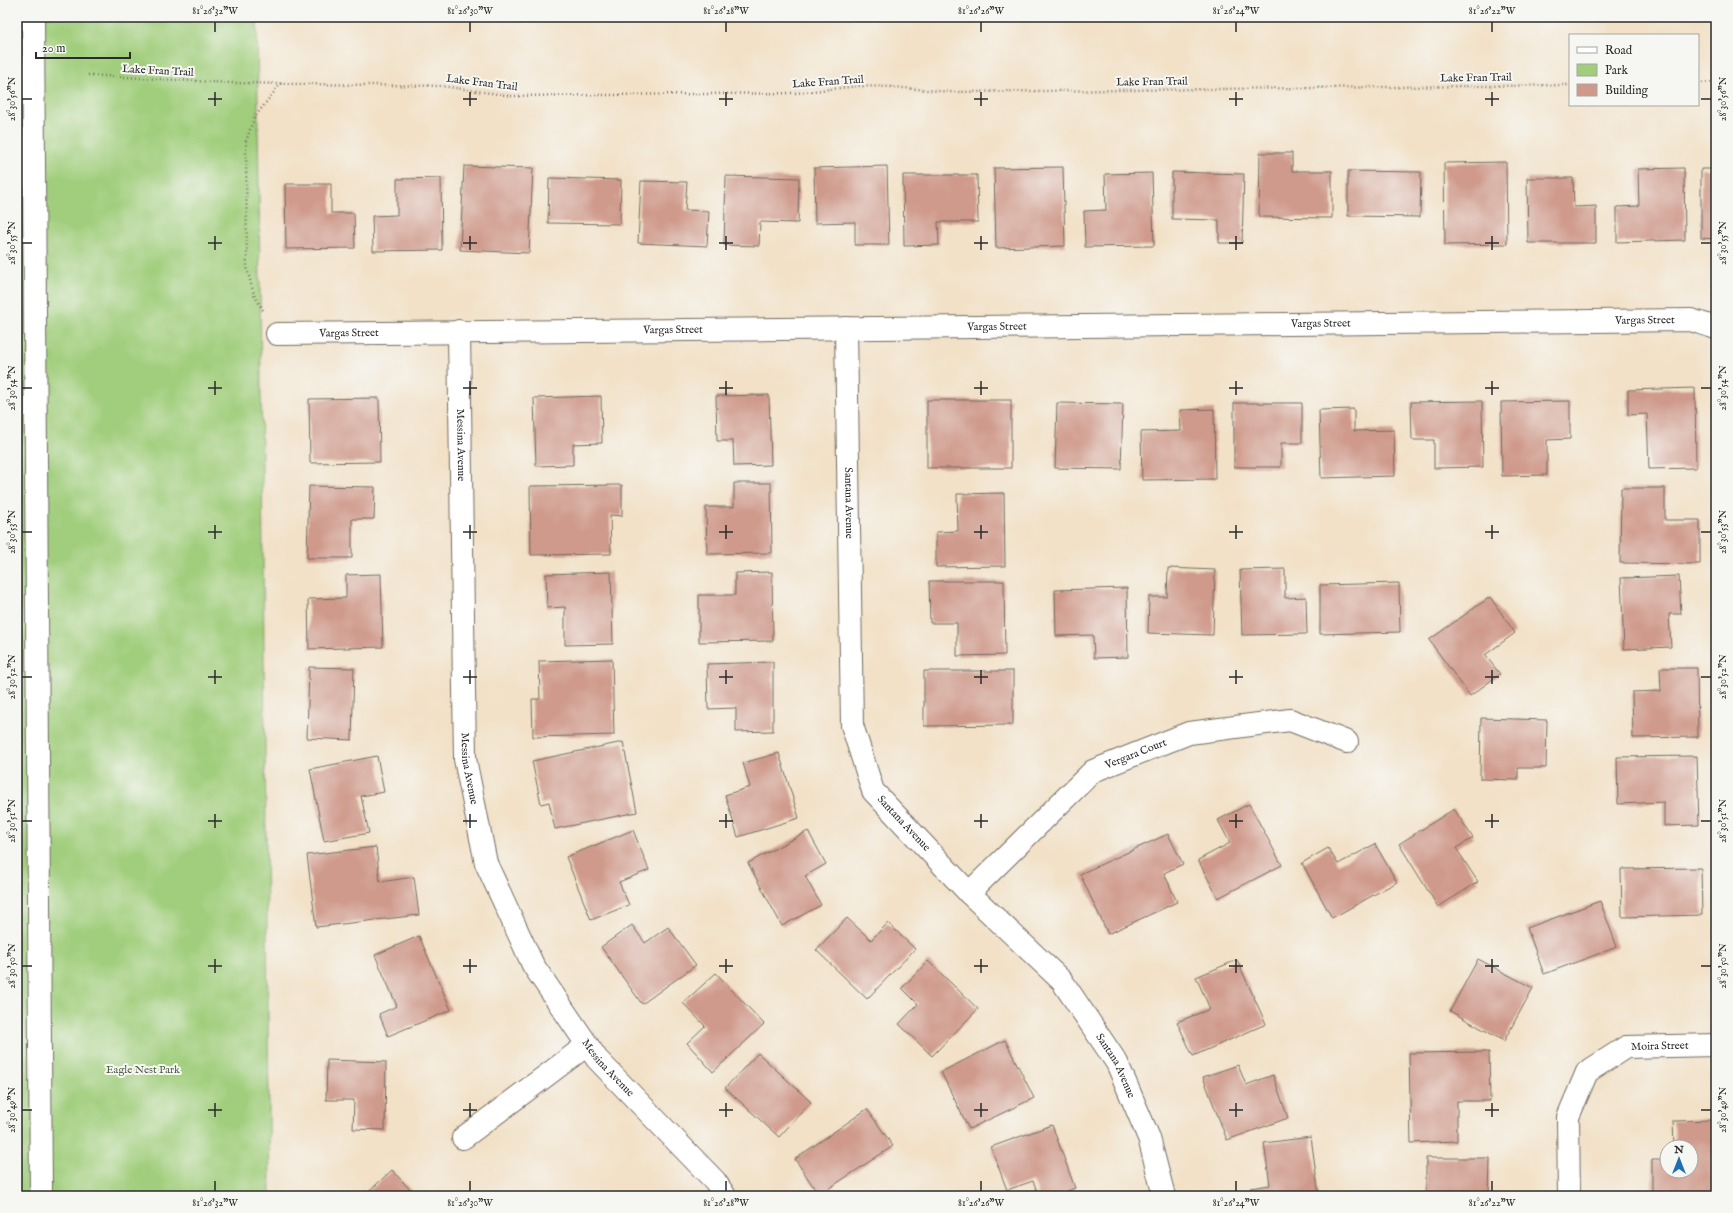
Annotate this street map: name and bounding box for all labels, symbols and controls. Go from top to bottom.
text: 81°26'32"W [192,5,238,18]
text: 81°26'30"W [447,5,493,18]
text: 81°26'28"W [703,5,749,18]
text: 81°26'26"W [958,5,1004,18]
text: 81°26'24"W [1213,5,1260,18]
text: 81°26'22"W [1469,5,1516,18]
scale bar [36,34,130,60]
legend [1569,34,1699,106]
text: 20 m [42,41,65,56]
text: Road [1605,43,1633,58]
street label: Lake Fran Trail [122,62,194,80]
text: Park [1605,63,1628,78]
street label: Lake Fran Trail [1440,70,1512,86]
street label: Lake Fran Trail [446,72,518,94]
street label: Lake Fran Trail [792,73,864,91]
street label: Lake Fran Trail [1116,74,1188,90]
text: 28°30'56"N [6,76,19,121]
text: 28°30'56"N [1717,76,1730,121]
text: Building [1605,83,1649,98]
text: 28°30'55"N [6,221,19,265]
text: 28°30'55"N [1717,221,1730,265]
street label: Vargas Street [1614,313,1675,328]
street label: Vargas Street [1290,316,1351,331]
street label: Vargas Street [966,320,1027,334]
street label: Vargas Street [642,323,703,337]
street label: Vargas Street [318,326,379,341]
text: 28°30'54"N [6,365,19,411]
text: 28°30'54"N [1717,365,1730,411]
street label: Messina Avenue [453,409,468,481]
street label: Santana Avenue [841,467,856,539]
text: 28°30'53"N [6,510,19,554]
text: 28°30'53"N [1717,510,1730,554]
text: 28°30'52"N [6,654,19,700]
text: 28°30'52"N [1717,654,1730,700]
street label: Messina Avenue [458,732,481,806]
street label: Vergara Court [1102,735,1169,773]
street label: Santana Avenue [874,793,933,854]
text: 28°30'51"N [6,799,19,843]
text: 28°30'51"N [1717,799,1730,843]
text: 28°30'50"N [6,943,19,989]
text: 28°30'50"N [1717,943,1730,989]
street label: Santana Avenue [1092,1031,1138,1100]
street label: Messina Avenue [579,1036,637,1100]
street label: Moira Street [1631,1039,1689,1054]
park label: Eagle Nest Park [106,1063,180,1077]
text: 28°30'49"N [6,1087,19,1133]
text: 28°30'49"N [1717,1087,1730,1133]
north arrow [1659,1139,1699,1179]
text: N [1673,1143,1684,1157]
text: 81°26'32"W [192,1197,238,1210]
text: 81°26'30"W [447,1197,493,1210]
text: 81°26'28"W [703,1197,749,1210]
text: 81°26'26"W [958,1197,1004,1210]
text: 81°26'24"W [1213,1197,1260,1210]
text: 81°26'22"W [1469,1197,1516,1210]

